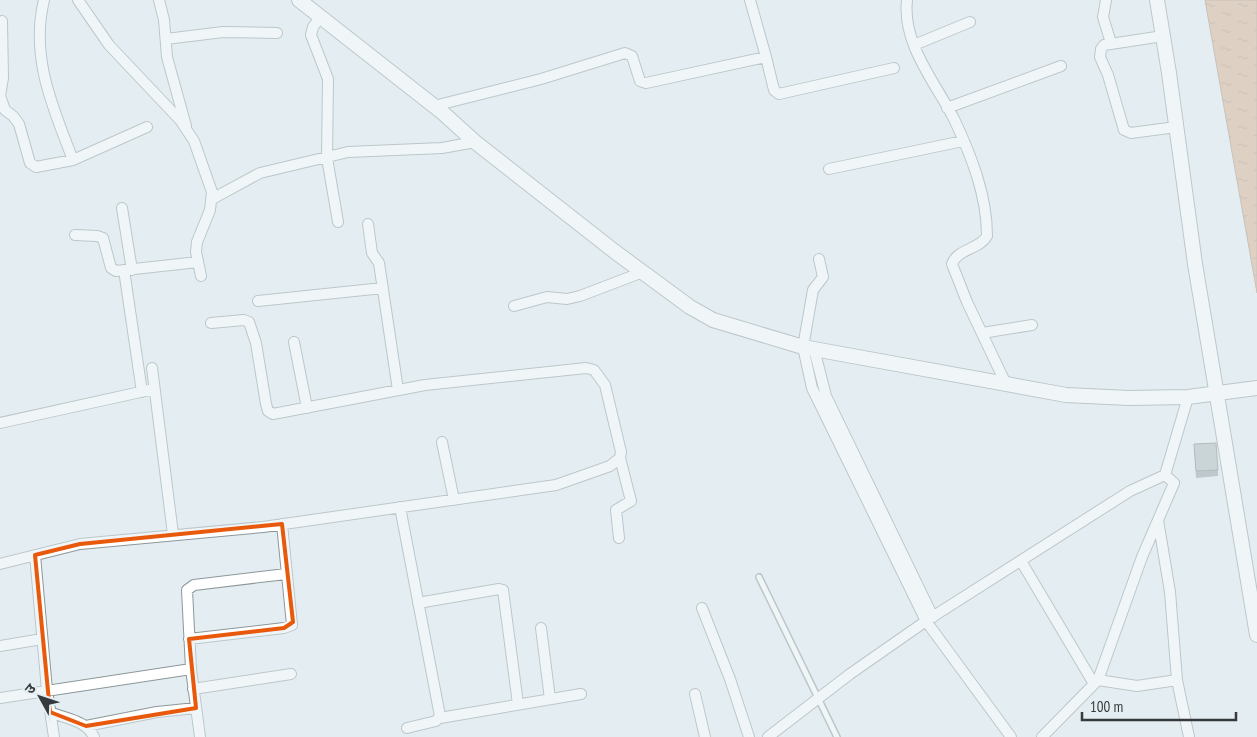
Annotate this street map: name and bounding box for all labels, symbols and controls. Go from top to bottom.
north arrow [15,672,65,722]
text: उ [21,679,40,698]
scale bar [1082,690,1236,722]
text: 100 m [1090,697,1123,716]

